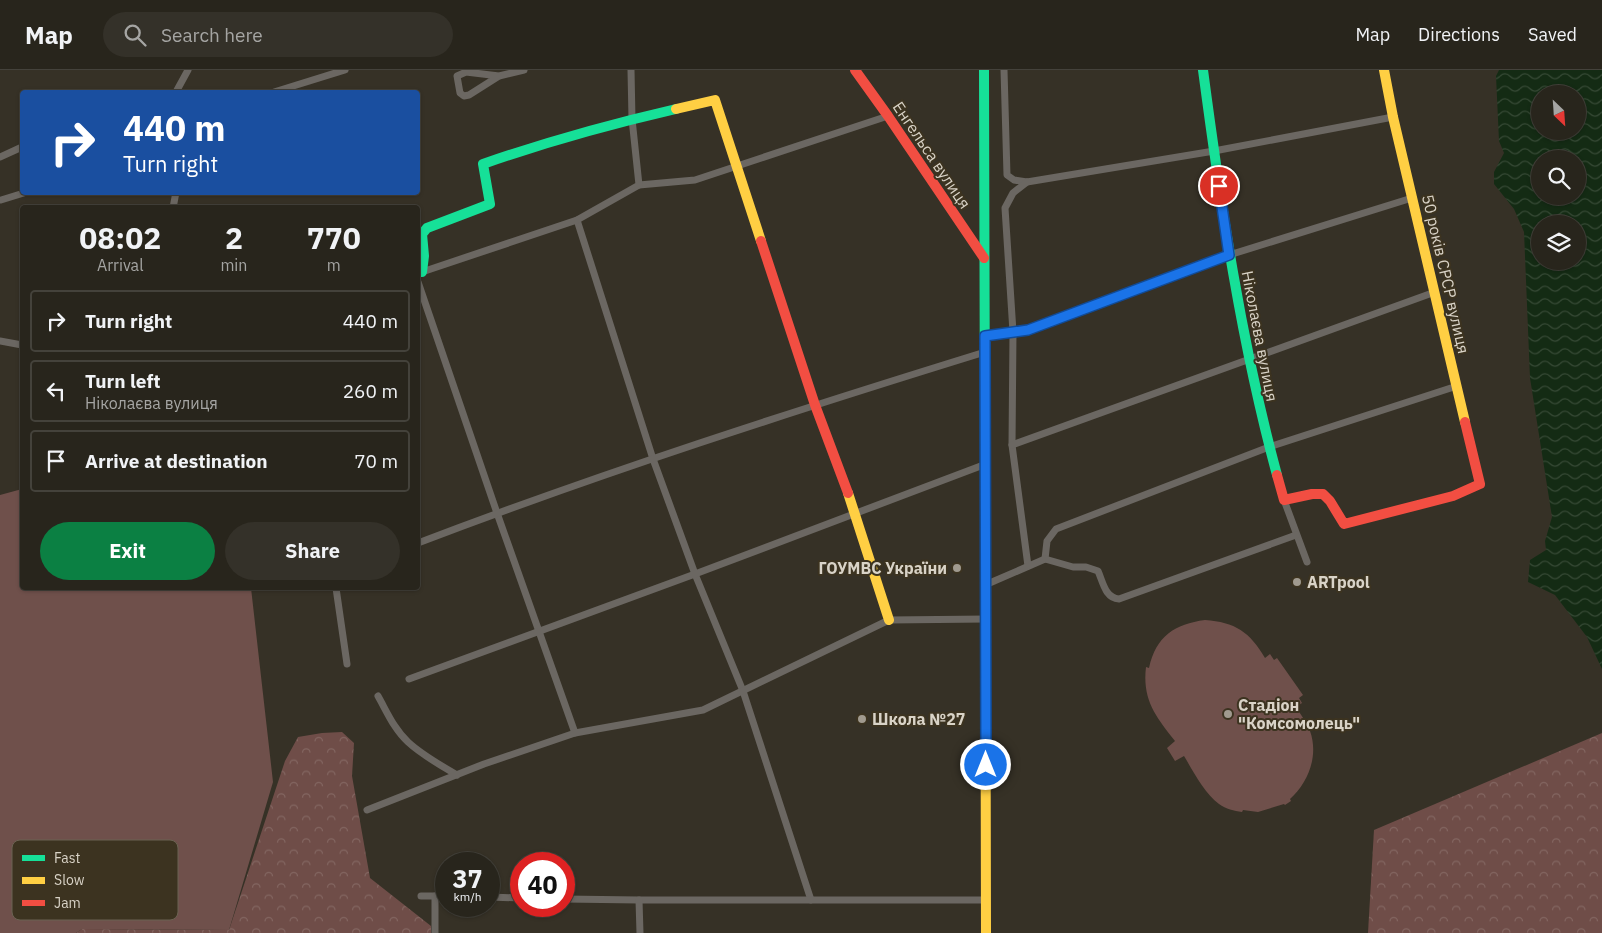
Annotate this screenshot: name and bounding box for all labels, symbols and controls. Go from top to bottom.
search box [103,12,453,57]
text: Map [25,19,73,51]
icon: search [121,21,149,49]
text: Search here [161,23,263,47]
text: Map [1355,23,1390,46]
text: Directions [1418,23,1500,46]
text: Saved [1528,23,1577,46]
north arrow [1531,85,1586,140]
map controls [1531,85,1586,270]
street label: Енгельса вулиця [889,98,975,212]
text: 440 m [123,105,226,151]
icon: right [40,110,105,175]
text: Turn right [123,149,218,178]
button: search [1531,150,1586,205]
pin [1198,165,1240,207]
icon: arrive [1205,172,1233,200]
street label: 50 років СРСР вулиця [1418,192,1474,356]
button: layers [1531,215,1586,270]
text: 08:02 [79,218,161,257]
text: 2 [225,218,243,257]
text: 770 [307,218,361,257]
text: Arrival [97,255,144,275]
text: min [220,255,247,275]
text: m [327,255,341,275]
street label: Ніколаєва вулиця [1238,269,1282,403]
icon: right [42,307,70,335]
text: Turn right [85,309,172,333]
text: 440 m [343,309,398,333]
text: Turn left [85,369,161,393]
icon: left [42,377,70,405]
text: 260 m [343,379,398,403]
text: Ніколаєва вулиця [85,393,218,413]
icon: arrive [42,447,70,475]
text: Arrive at destination [85,449,268,473]
text: 70 m [354,449,398,473]
button: Exit [40,522,215,580]
button: Share [225,522,400,580]
place label: ГОУМВС України [819,558,947,578]
marker: ГОУМВС України [951,562,963,574]
place label: ARTpool [1307,572,1370,592]
marker: ARTpool [1291,576,1303,588]
place label: Стадіон "Комсомолець" [1238,695,1360,733]
marker: Стадіон "Комсомолець" [1222,708,1234,720]
place label: Школа №27 [872,709,965,729]
marker: Школа №27 [856,713,868,725]
position arrow [959,738,1011,790]
legend [12,840,178,920]
text: Fast [54,849,80,867]
speed limit sign: 40 [510,852,575,917]
text: 37 [452,862,483,895]
text: Slow [54,871,85,889]
text: km/h [453,889,482,904]
text: Jam [54,894,81,912]

